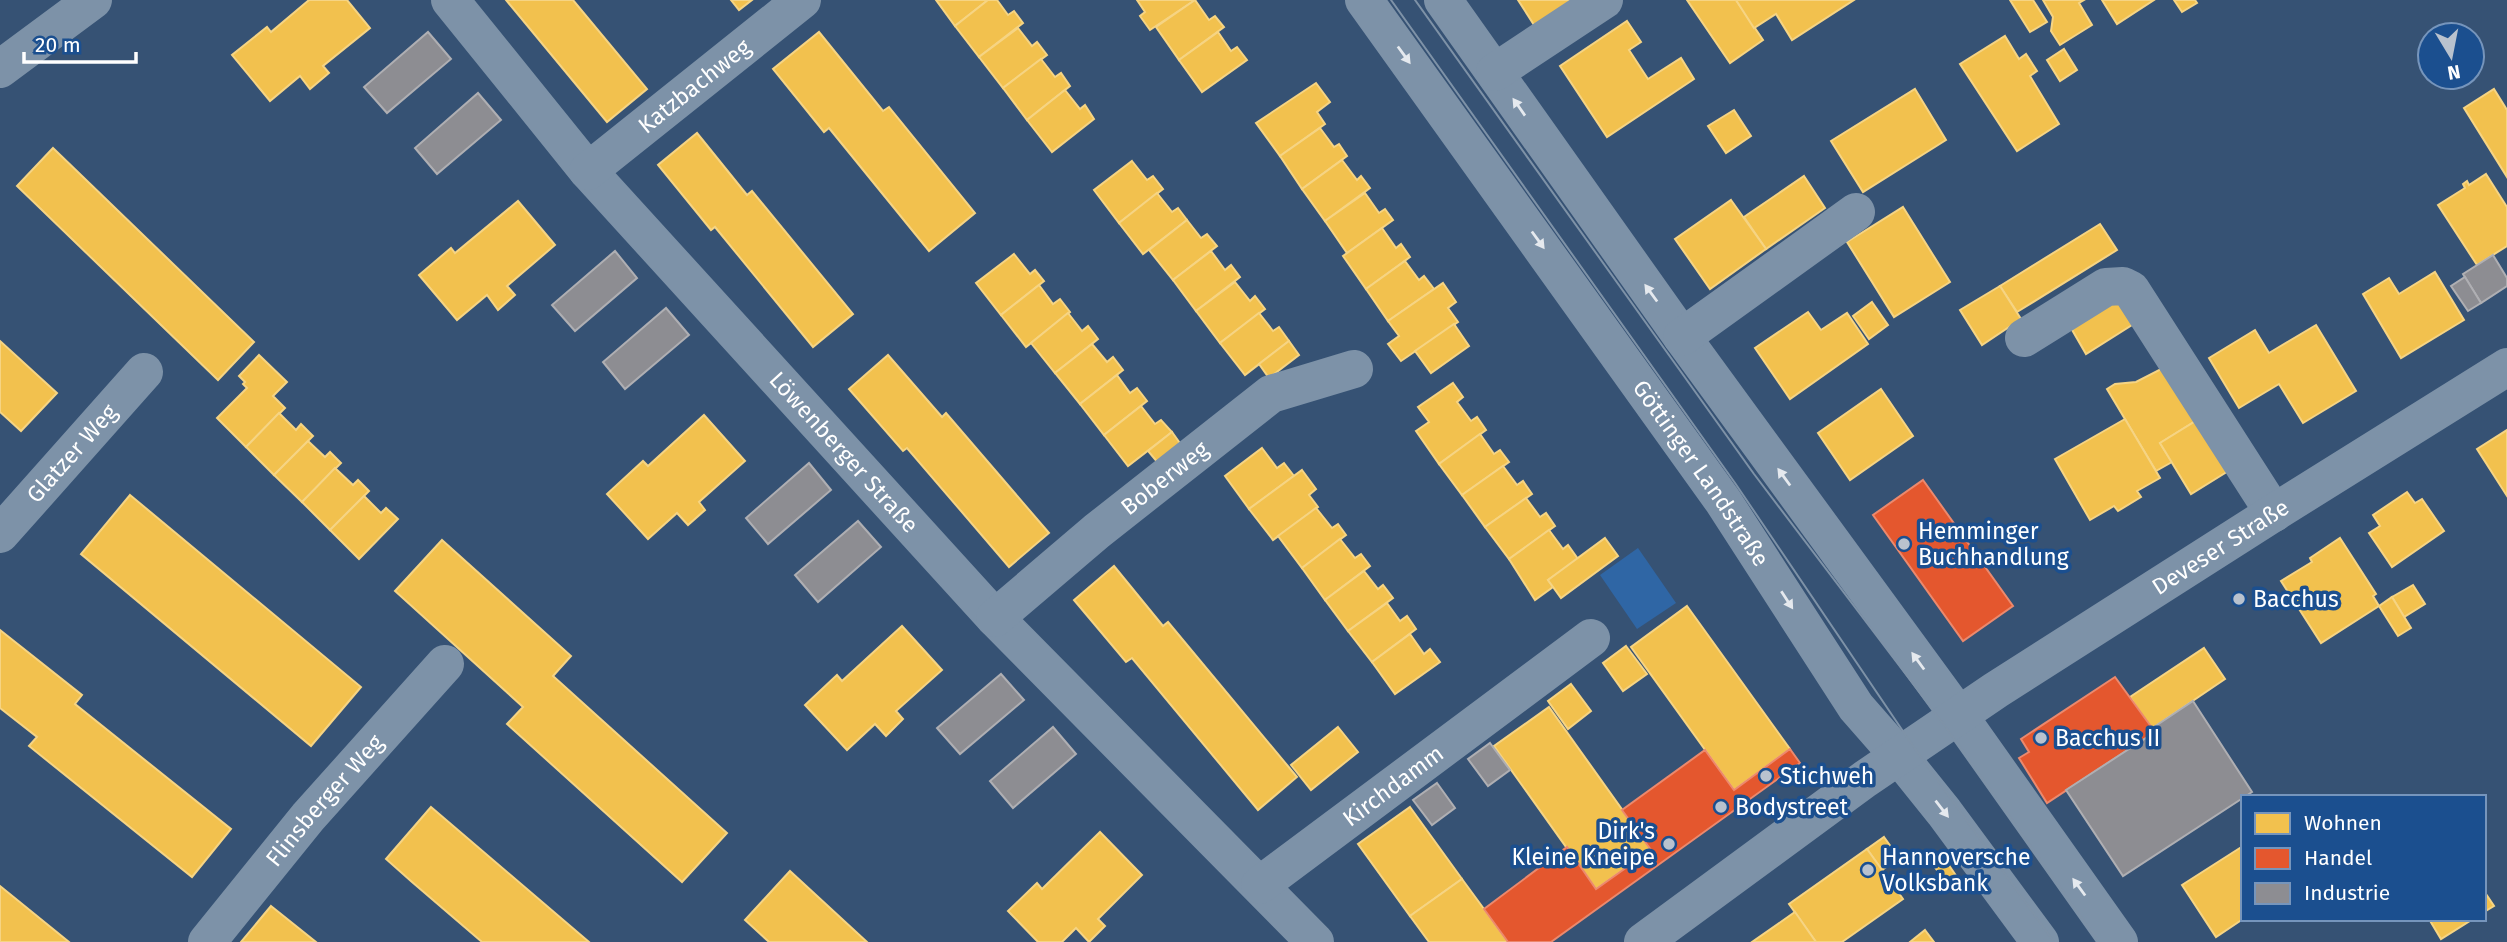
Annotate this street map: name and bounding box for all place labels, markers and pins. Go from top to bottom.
place label: Hemminger Buchhandlung [1918,517,2069,571]
marker: Hemminger Buchhandlung [1896,536,1912,552]
place label: Bacchus [2253,585,2339,613]
marker: Bacchus [2231,591,2247,607]
place label: Bacchus II [2055,724,2160,752]
marker: Bacchus II [2033,730,2049,746]
place label: Stichweh [1780,762,1874,790]
marker: Stichweh [1758,768,1774,784]
place label: Bodystreet [1735,793,1849,821]
marker: Bodystreet [1713,799,1729,815]
place label: Dirk's Kleine Kneipe [1511,817,1655,871]
marker: Dirk's Kleine Kneipe [1661,836,1677,852]
place label: Hannoversche Volksbank [1882,843,2031,897]
marker: Hannoversche Volksbank [1860,862,1876,878]

